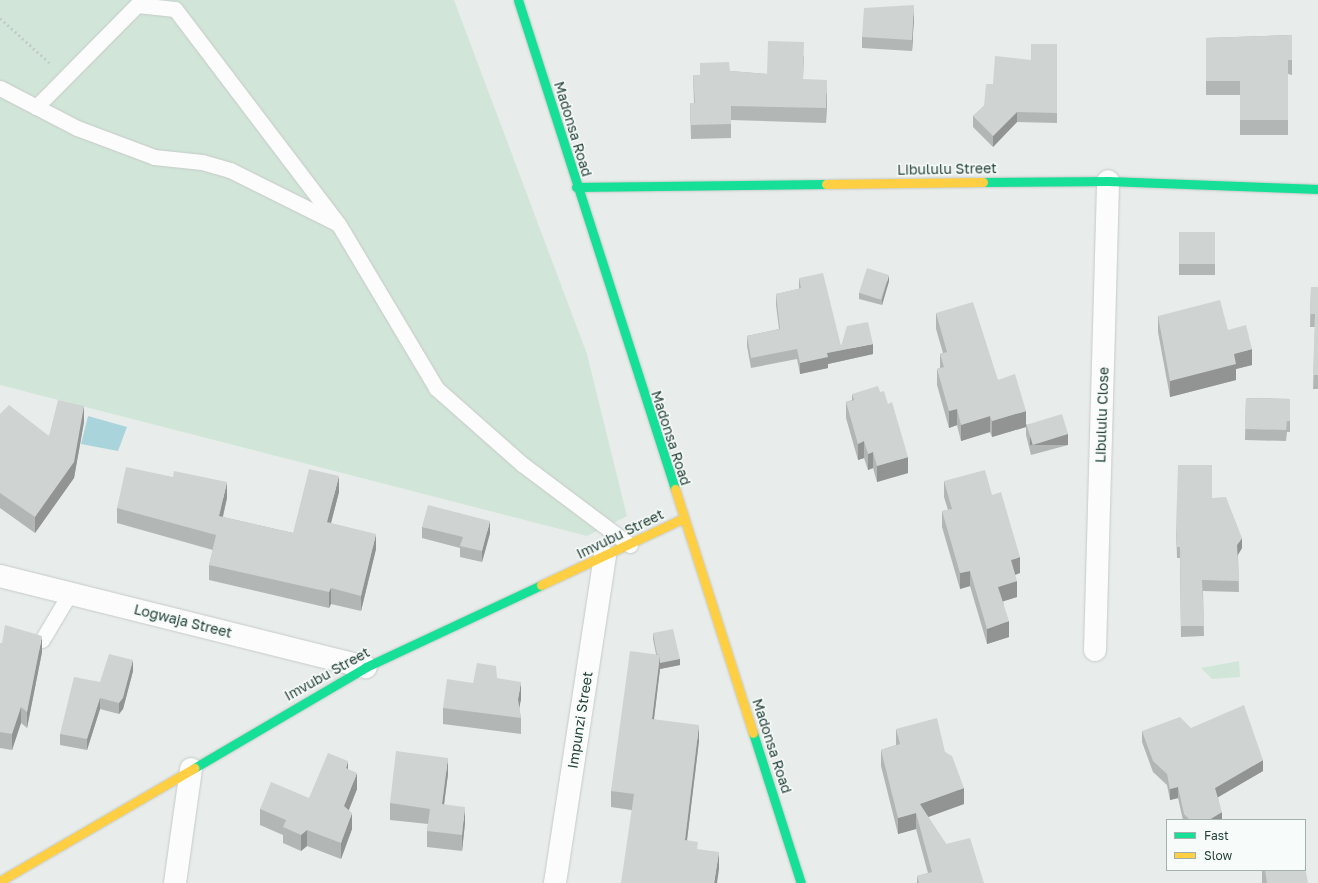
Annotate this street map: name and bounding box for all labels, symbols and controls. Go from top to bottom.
street label: Madonsa Road [551,79,595,179]
street label: Libululu Street [897,160,997,178]
street label: Libululu Close [1092,367,1112,463]
street label: Madonsa Road [648,388,694,488]
street label: Imvubu Street [574,506,666,562]
street label: Logwaja Street [132,601,234,641]
street label: Imvubu Street [281,644,373,704]
street label: Impunzi Street [564,670,596,770]
street label: Madonsa Road [749,696,795,796]
legend [1166,819,1306,871]
text: Fast [1204,828,1229,843]
text: Slow [1204,848,1232,863]

